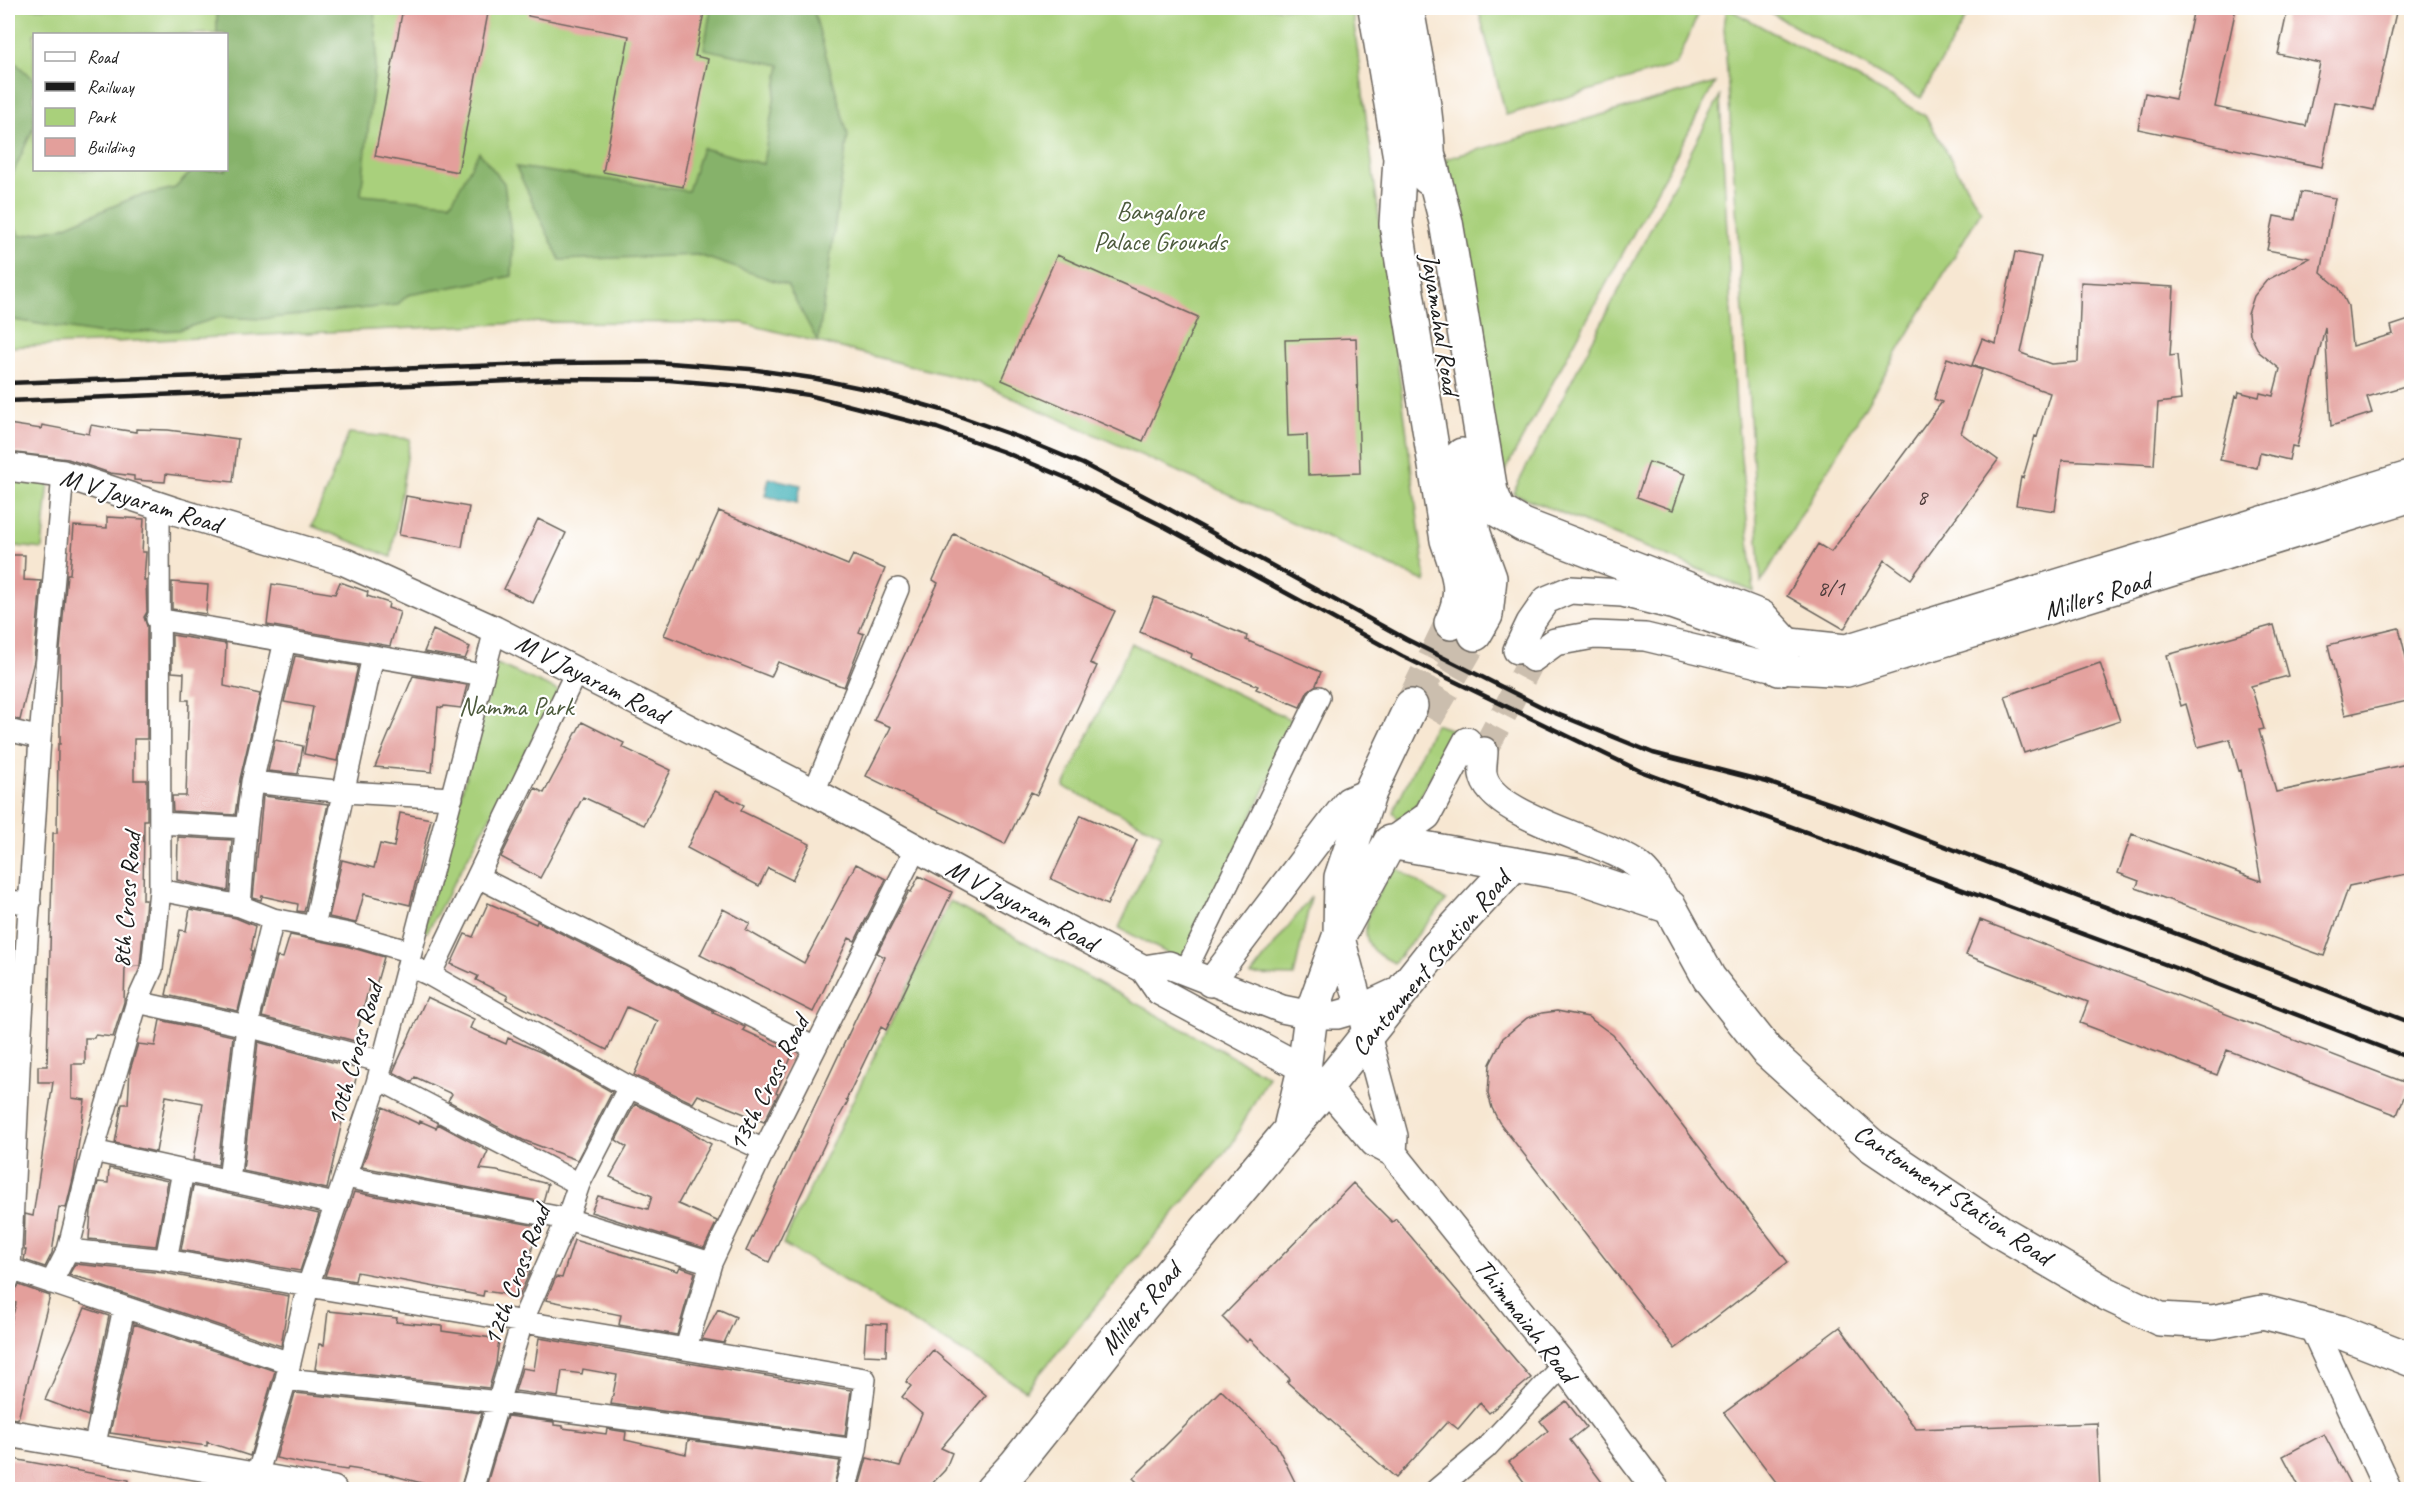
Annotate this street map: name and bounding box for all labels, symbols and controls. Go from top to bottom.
legend [33,33,228,171]
text: Road [87,46,120,68]
text: Railway [87,76,135,98]
text: Park [87,106,117,128]
text: Building [87,136,136,158]
park label: Bangalore Palace Grounds [1094,195,1228,258]
street label: Jayamahal Road [1413,249,1469,401]
street label: M V Jayaram Road [56,460,229,542]
house number: 8 [1917,483,1929,511]
street label: Millers Road [2040,563,2158,627]
house number: 8/1 [1817,574,1846,602]
street label: M V Jayaram Road [510,626,677,733]
park label: Namma Park [459,690,576,723]
street label: 8th Cross Road [104,827,149,969]
street label: M V Jayaram Road [940,852,1106,961]
street label: Cantonment Station Road [1343,861,1520,1063]
street label: 10th Cross Road [318,975,392,1130]
street label: 13th Cross Road [720,1006,818,1157]
street label: Cantonment Station Road [1847,1116,2061,1275]
street label: 12th Cross Road [475,1197,560,1350]
street label: Thimmaiah Road [1467,1252,1587,1392]
street label: Millers Road [1092,1253,1191,1361]

